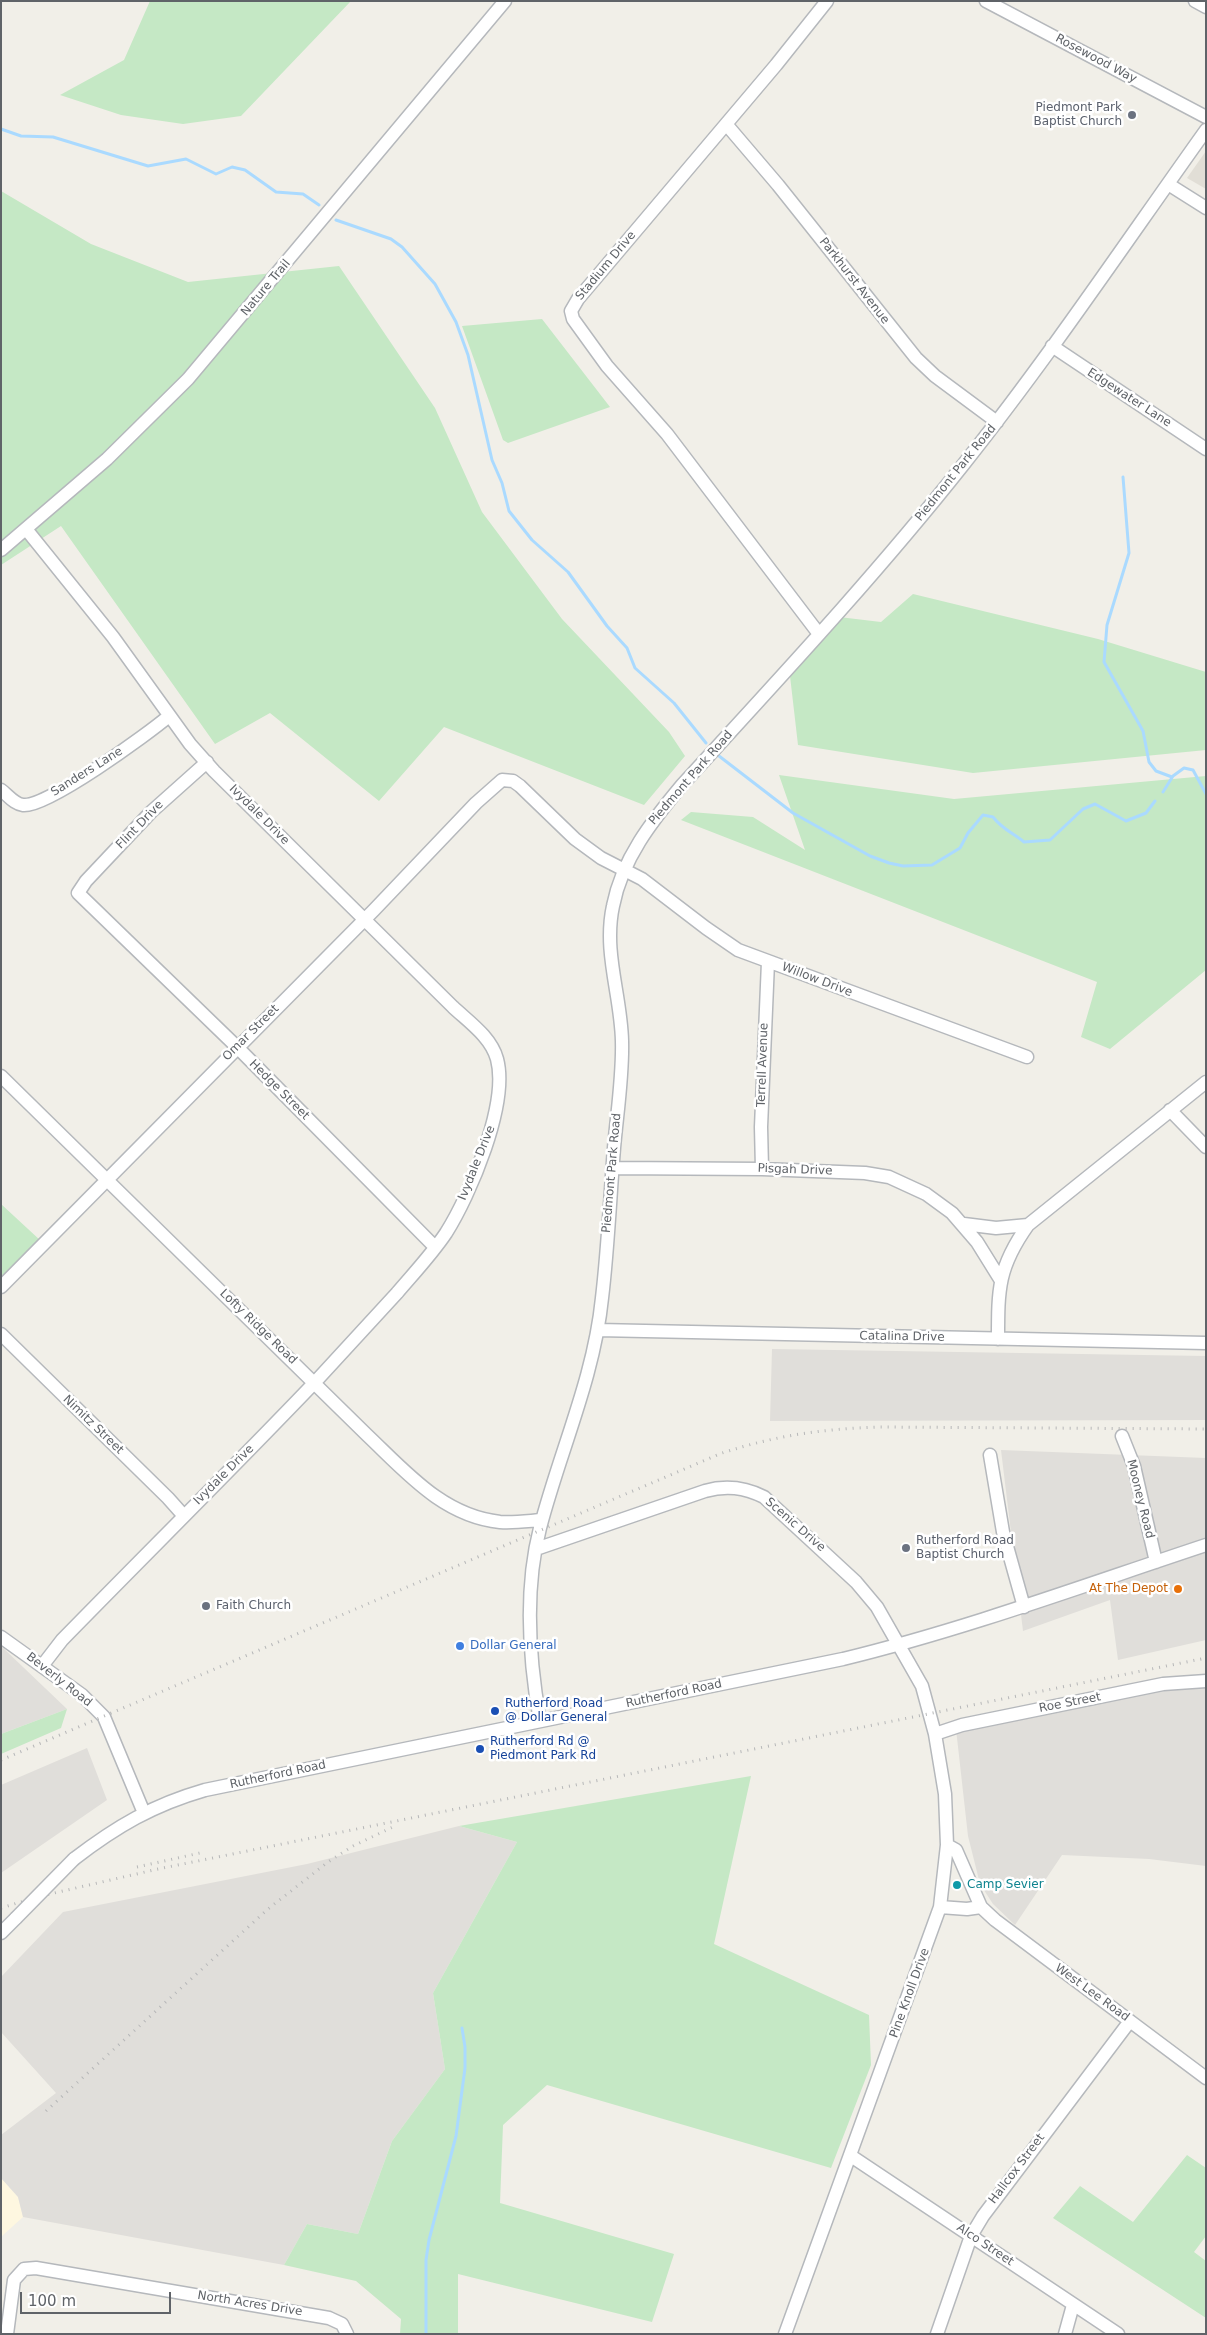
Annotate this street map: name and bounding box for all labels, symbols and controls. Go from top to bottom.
street label: Rosewood Way [1053,31,1139,87]
place label: Piedmont Park Baptist Church [1034,101,1122,129]
marker: Piedmont Park Baptist Church [1126,109,1138,121]
street label: Stadium Drive [573,229,639,303]
street label: Parkhurst Avenue [816,235,892,327]
street label: Nature Trail [238,257,294,319]
street label: Edgewater Lane [1084,365,1174,431]
street label: Piedmont Park Road [913,422,999,524]
street label: Piedmont Park Road [646,728,736,828]
street label: Sanders Lane [49,744,125,800]
street label: Ivydale Drive [226,782,292,848]
street label: Flint Drive [113,798,167,852]
street label: Willow Drive [780,960,854,1000]
street label: Omar Street [220,1002,282,1064]
street label: Terrell Avenue [754,1023,772,1107]
street label: Hedge Street [246,1057,312,1123]
street label: Piedmont Park Road [600,1112,624,1234]
street label: Ivydale Drive [455,1124,499,1202]
street label: Pisgah Drive [757,1161,833,1179]
street label: Lofty Ridge Road [216,1287,300,1367]
street label: Catalina Drive [859,1329,945,1345]
street label: Nimitz Street [60,1393,126,1457]
street label: Ivydale Drive [191,1442,257,1508]
street label: Mooney Road [1123,1458,1157,1540]
street label: Scenic Drive [762,1495,828,1555]
place label: Rutherford Road Baptist Church [916,1534,1014,1562]
marker: Rutherford Road Baptist Church [900,1542,912,1554]
place label: At The Depot [1089,1582,1168,1596]
marker: At The Depot [1172,1583,1184,1595]
place label: Faith Church [216,1599,291,1613]
marker: Faith Church [200,1600,212,1612]
place label: Dollar General [470,1639,557,1653]
marker: Dollar General [454,1640,466,1652]
street label: Beverly Road [23,1650,95,1710]
street label: Rutherford Road [625,1677,723,1711]
street label: Roe Street [1038,1690,1102,1716]
place label: Rutherford Road @ Dollar General [505,1697,607,1725]
marker: Rutherford Road @ Dollar General [489,1705,501,1717]
place label: Rutherford Rd @ Piedmont Park Rd [490,1735,596,1763]
marker: Rutherford Rd @ Piedmont Park Rd [474,1743,486,1755]
street label: Rutherford Road [229,1758,327,1792]
place label: Camp Sevier [967,1878,1044,1892]
marker: Camp Sevier [951,1879,963,1891]
street label: Pine Knoll Drive [887,1946,933,2040]
street label: West Lee Road [1052,1961,1132,2025]
street label: Hallcox Street [986,2131,1048,2207]
street label: Alco Street [954,2221,1016,2269]
scale bar [22,2282,174,2314]
street label: North Acres Drive [196,2289,304,2319]
text: 100 m [28,2292,76,2310]

